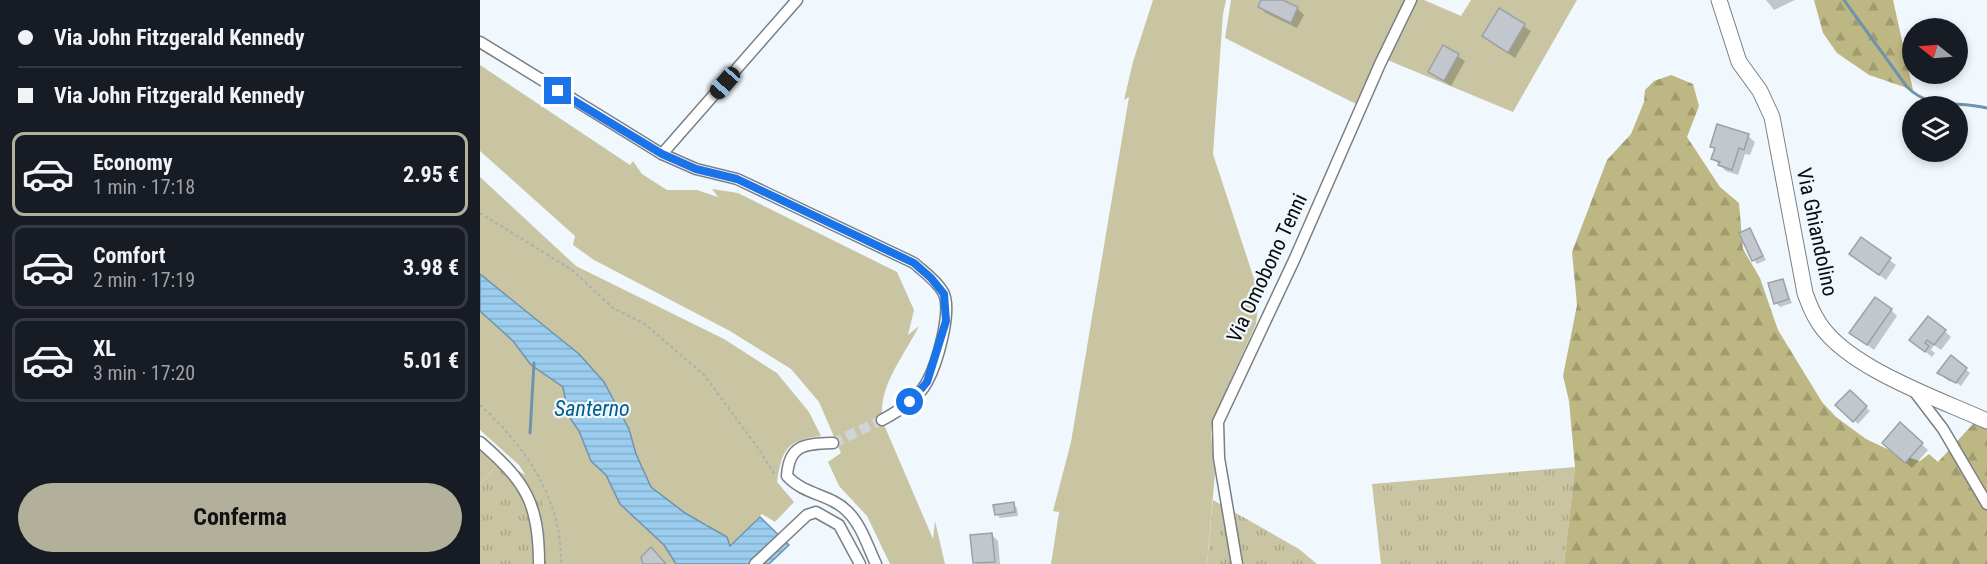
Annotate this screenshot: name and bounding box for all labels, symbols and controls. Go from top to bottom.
north arrow [1902,18,1968,84]
map controls [1902,18,1968,162]
text: Via John Fitzgerald Kennedy [54,25,304,50]
car [706,64,744,102]
route end [544,77,571,104]
text: Via John Fitzgerald Kennedy [54,83,304,108]
button: layers [1902,96,1968,162]
icon: car [21,147,75,201]
text: Economy [93,150,173,175]
text: 2.95 € [403,162,459,187]
street label: Via Ghiandolino [1792,166,1842,298]
text: 1 min · 17:18 [93,175,195,199]
street label: Via Omobono Tenni [1222,190,1312,346]
icon: car [21,240,75,294]
text: Comfort [93,243,166,268]
text: 3.98 € [403,255,459,280]
text: 2 min · 17:19 [93,268,195,292]
icon: car [21,333,75,387]
text: XL [93,336,116,361]
text: 5.01 € [403,348,459,373]
text: 3 min · 17:20 [93,361,195,385]
route start [896,388,923,415]
water label: Santerno [554,396,630,421]
button: Conferma [18,483,462,552]

